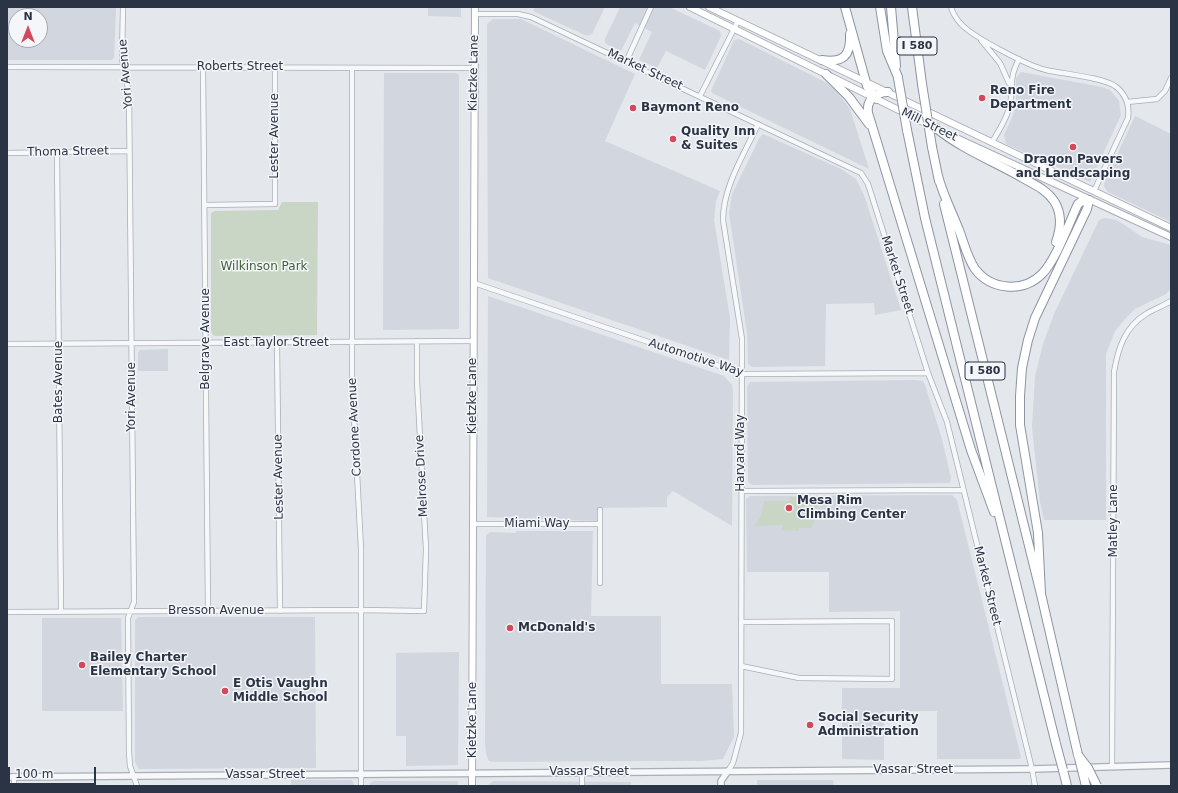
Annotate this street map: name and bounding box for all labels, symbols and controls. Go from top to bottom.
north arrow [8,8,48,48]
text: N [23,10,33,23]
street label: Kietzke Lane [466,35,482,111]
road number: I 580 [897,37,937,55]
street label: Yori Avenue [116,39,136,109]
street label: Market Street [605,46,685,94]
street label: Roberts Street [197,60,283,74]
place label: Reno Fire Department [990,84,1071,112]
street label: Lester Avenue [268,93,282,179]
marker: Reno Fire Department [977,93,987,103]
place label: Baymont Reno [641,101,739,115]
marker: Baymont Reno [628,103,638,113]
street label: Mill Street [899,105,959,145]
place label: Quality Inn & Suites [681,125,755,153]
marker: Quality Inn & Suites [668,134,678,144]
marker: Dragon Pavers and Landscaping [1068,142,1078,152]
street label: Thoma Street [27,144,109,160]
place label: Dragon Pavers and Landscaping [1016,153,1130,181]
street label: Market Street [878,234,916,316]
park label: Wilkinson Park [220,260,308,274]
street label: Belgrave Avenue [199,288,213,390]
street label: East Taylor Street [223,336,329,350]
street label: Automotive Way [647,336,745,380]
street label: Bates Avenue [52,341,66,423]
street label: Kietzke Lane [466,358,480,434]
street label: Yori Avenue [125,362,139,432]
road number: I 580 [965,362,1005,380]
street label: Cordone Avenue [345,377,365,477]
street label: Harvard Way [734,414,748,492]
street label: Lester Avenue [271,434,287,520]
street label: Melrose Drive [413,434,431,518]
street label: Matley Lane [1107,484,1121,558]
place label: Mesa Rim Climbing Center [797,494,906,522]
marker: Mesa Rim Climbing Center [784,503,794,513]
street label: Miami Way [504,517,570,531]
street label: Market Street [970,545,1004,627]
street label: Bresson Avenue [168,604,264,618]
place label: McDonald's [518,621,595,635]
marker: McDonald's [505,623,515,633]
place label: Bailey Charter Elementary School [90,651,216,679]
marker: Bailey Charter Elementary School [77,660,87,670]
place label: E Otis Vaughn Middle School [233,677,328,705]
street label: Kietzke Lane [466,682,480,758]
marker: E Otis Vaughn Middle School [220,686,230,696]
place label: Social Security Administration [818,711,919,739]
marker: Social Security Administration [805,720,815,730]
scale bar [10,759,98,785]
street label: Vassar Street [873,763,953,777]
street label: Vassar Street [549,765,629,779]
text: 100 m [15,767,53,781]
street label: Vassar Street [225,768,305,782]

